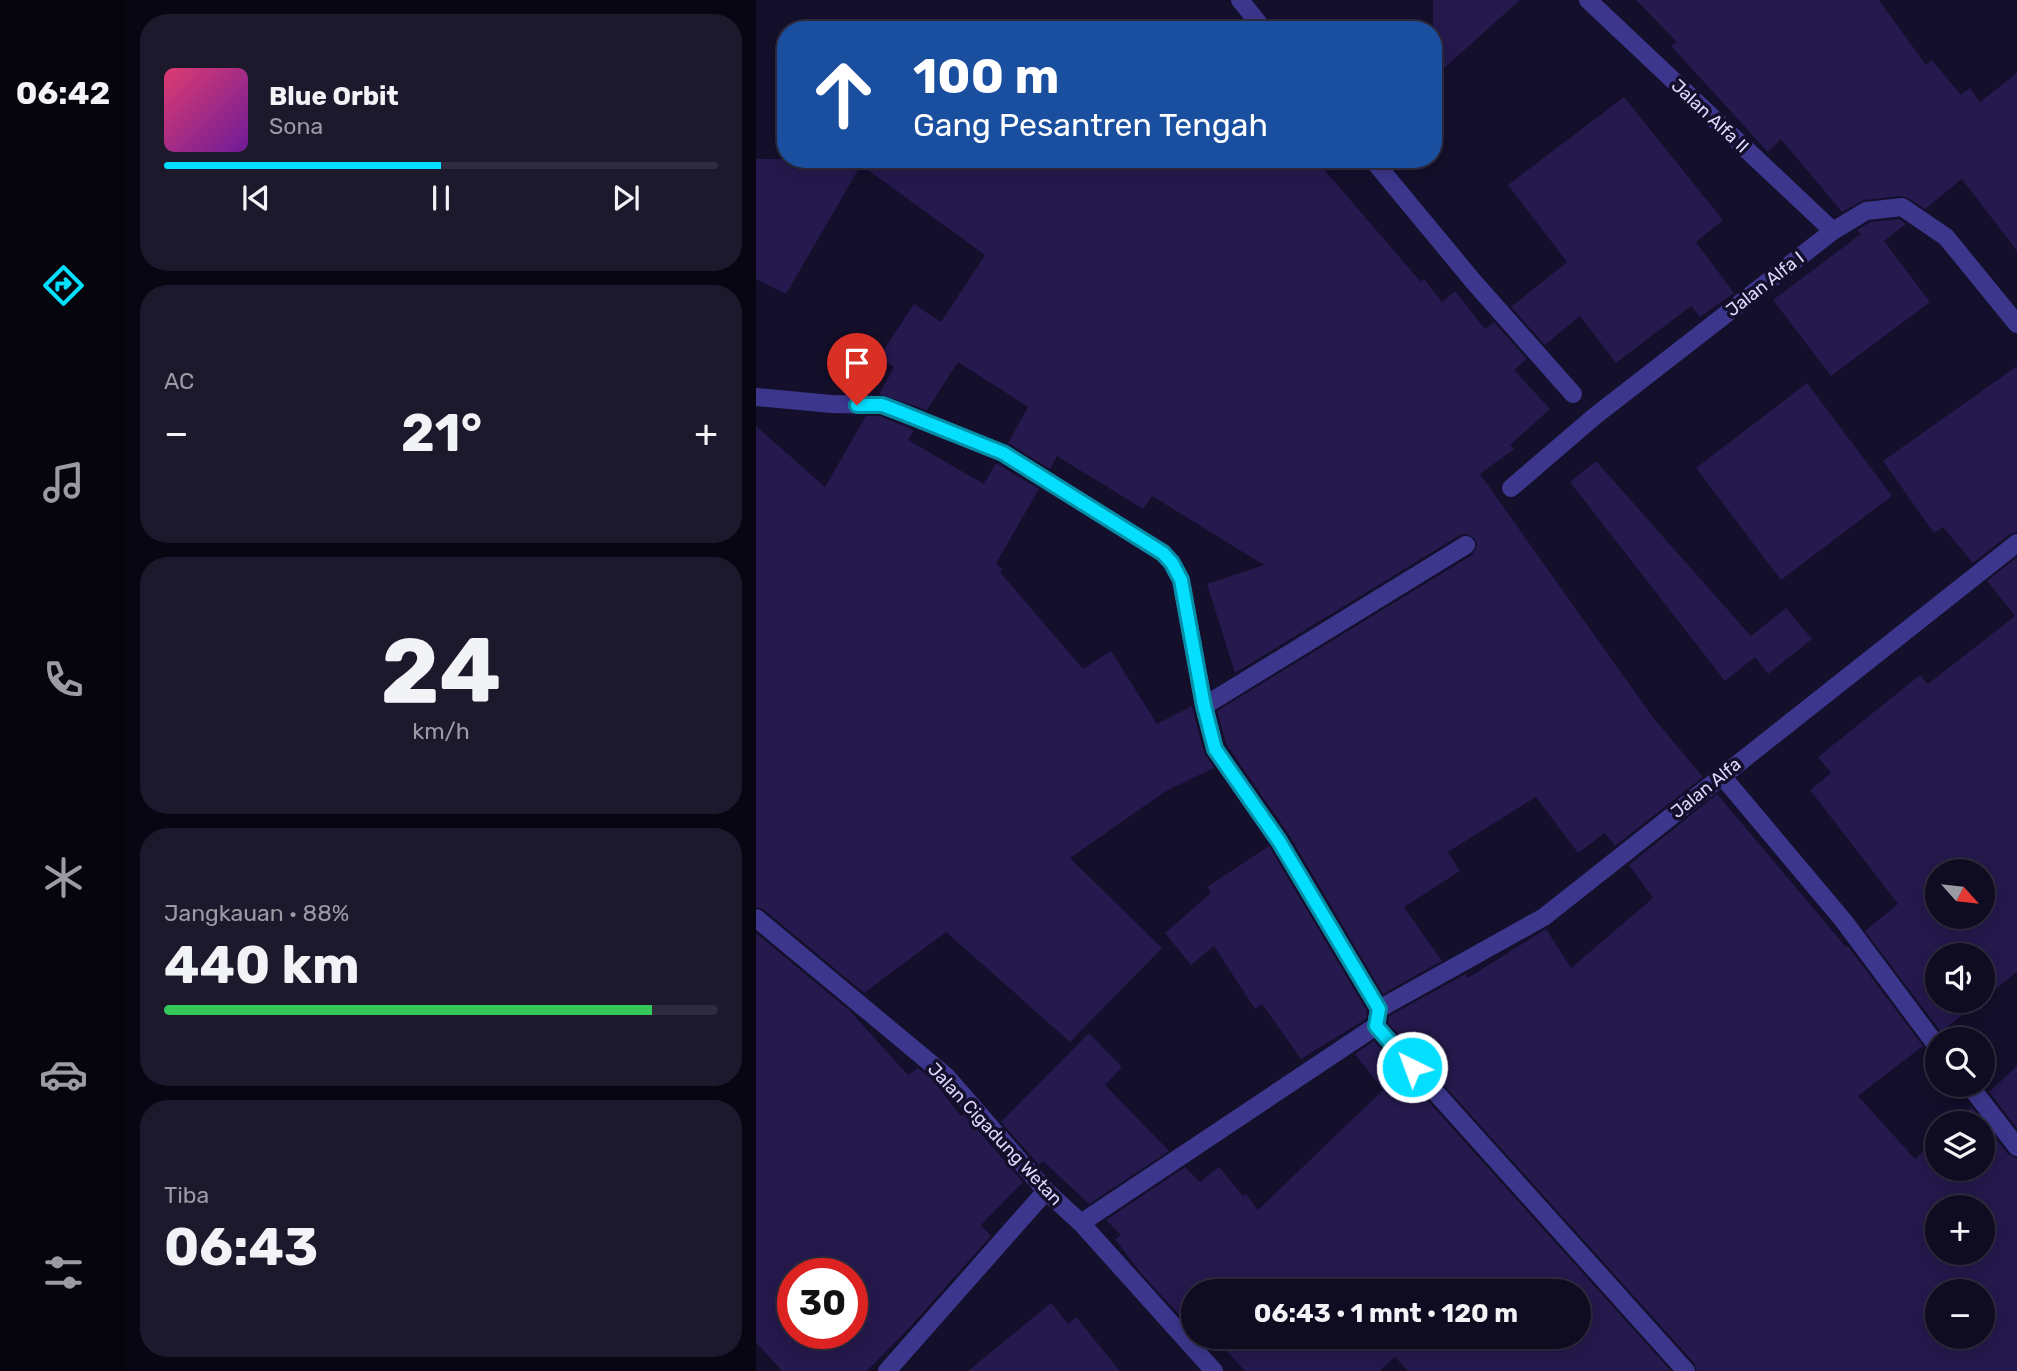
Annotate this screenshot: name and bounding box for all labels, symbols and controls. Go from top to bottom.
text: 100 m [913,47,1059,105]
icon: ahead [798,49,889,140]
text: 06:42 [16,74,110,112]
street label: Jalan Alfa II [1667,75,1753,157]
text: Blue Orbit [269,81,399,112]
text: Gang Pesantren Tengah [913,106,1268,144]
text: Sona [269,112,323,140]
icon: previous [237,179,275,217]
icon: pause [422,179,460,217]
icon: next [607,179,645,217]
street label: Jalan Alfa I [1722,247,1808,321]
icon: directions [39,261,88,310]
pin [827,333,887,405]
icon: arrive [838,344,876,382]
text: AC [164,367,194,395]
text: 21° [401,402,482,464]
text: − [164,410,189,456]
text: + [694,410,718,456]
icon: music [39,458,88,507]
text: 24 [381,617,501,725]
icon: phone [39,655,88,704]
text: km/h [412,717,470,745]
street label: Jalan Alfa [1667,753,1745,823]
icon: climate [39,853,88,902]
north arrow [1925,859,1995,929]
map controls [1925,859,1995,1349]
text: Jangkauan · 88% [164,899,349,927]
text: 440 km [164,934,360,996]
button: sound [1925,943,1995,1013]
button: search [1925,1027,1995,1097]
position arrow [1375,1030,1449,1104]
icon: car [39,1050,88,1099]
street label: Jalan Cigadung Wetan [923,1058,1067,1210]
button: layers [1925,1111,1995,1181]
text: Tiba [164,1181,209,1209]
button: + [1925,1195,1995,1265]
text: 06:43 [164,1216,318,1278]
icon: filters [39,1248,88,1297]
speed limit sign: 30 [777,1258,868,1349]
button: − [1925,1279,1995,1349]
text: 06:43 · 1 mnt · 120 m [1254,1298,1518,1329]

